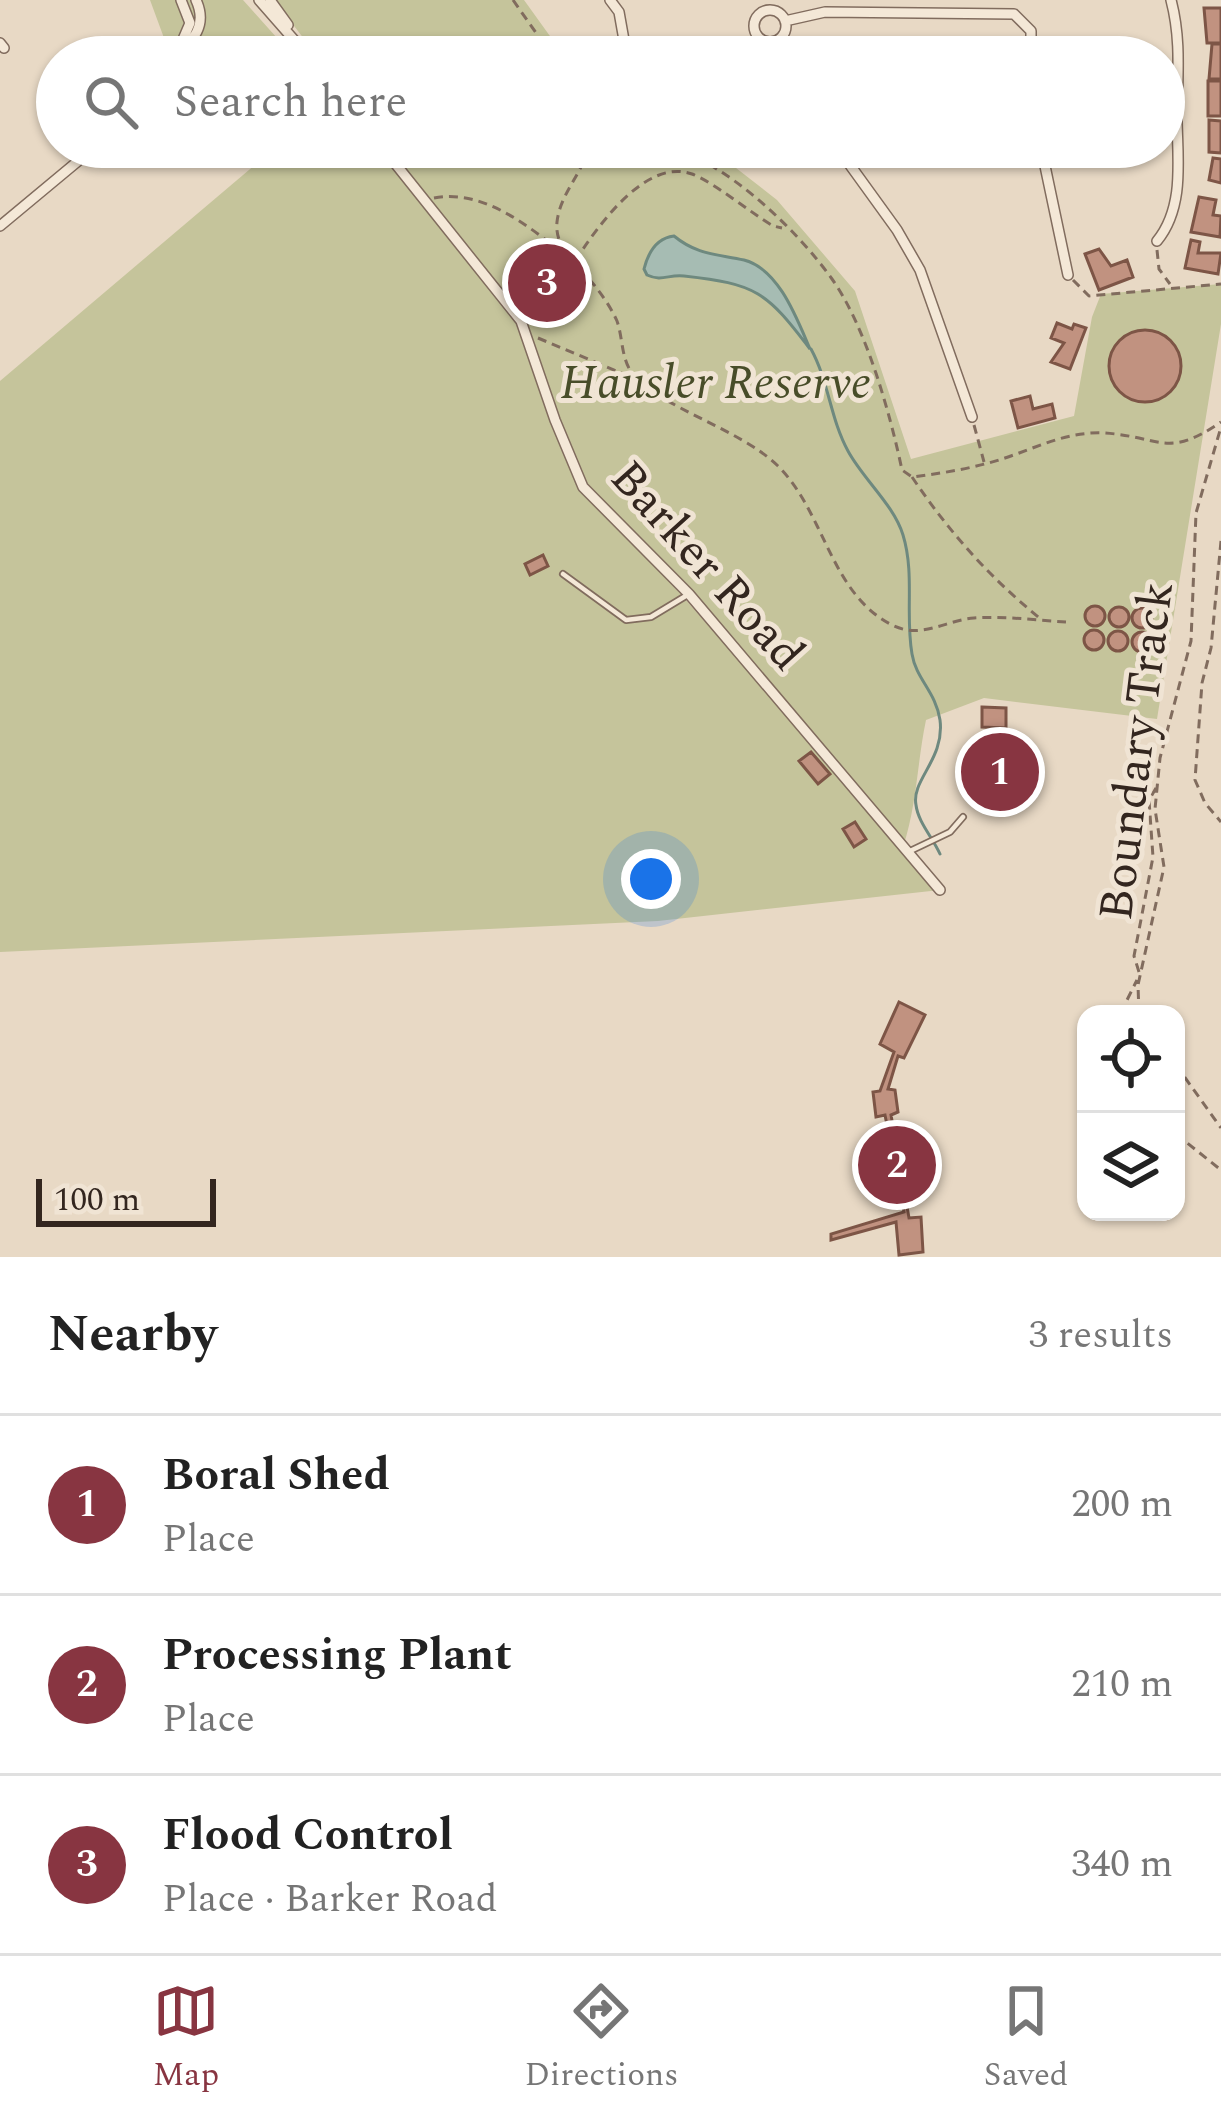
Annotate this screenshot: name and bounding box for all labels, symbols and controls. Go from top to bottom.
search box [36,36,1185,168]
text: Search here [174,68,407,137]
icon: search [78,69,144,135]
pin: 3 [508,238,586,328]
park label: Hausler Reserve [561,347,872,420]
street label: Barker Road [592,444,822,688]
street label: Boundary Track [1080,577,1194,925]
pin: 1 [961,727,1039,817]
your location [621,849,681,909]
map controls [1077,1005,1185,1221]
button: locate [1077,1005,1185,1113]
button: layers [1077,1113,1185,1221]
pin: 2 [858,1120,936,1210]
scale bar [36,1173,216,1226]
text: 100 m [54,1175,140,1225]
text: Nearby [48,1296,217,1374]
text: 3 results [1029,1306,1173,1365]
text: Boral Shed [162,1441,390,1510]
text: 1 [76,1475,98,1534]
text: 200 m [1071,1475,1173,1534]
text: Place [162,1510,255,1569]
text: Processing Plant [162,1621,512,1690]
text: 2 [76,1655,98,1714]
text: 210 m [1071,1655,1173,1714]
text: Place [162,1690,255,1749]
text: Flood Control [162,1801,453,1870]
text: 3 [76,1835,98,1894]
text: 340 m [1071,1835,1173,1894]
text: Place · Barker Road [162,1870,497,1929]
tab: Map [153,1978,219,2100]
tab: Directions [524,1978,678,2100]
tab: Saved [984,1978,1068,2100]

